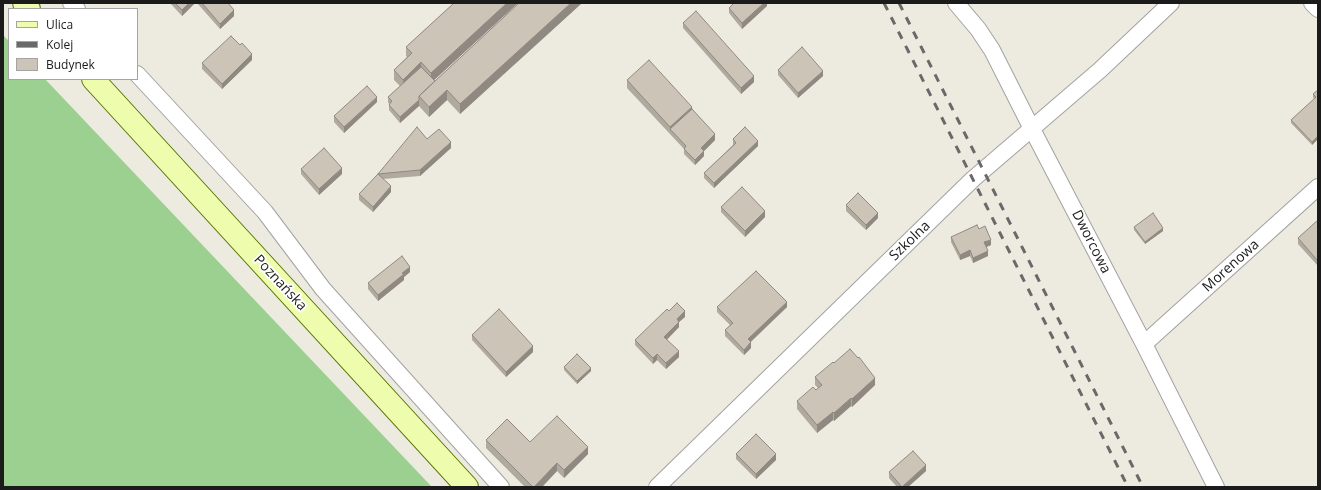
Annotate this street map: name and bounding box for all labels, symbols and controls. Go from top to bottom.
legend [8,8,138,80]
text: Ulica [46,16,73,33]
text: Kolej [46,36,73,53]
text: Budynek [46,56,95,73]
street label: Dworcowa [1068,207,1114,277]
street label: Szkolna [886,218,934,264]
street label: Morenowa [1199,236,1263,296]
street label: Poznańska [250,252,310,314]

